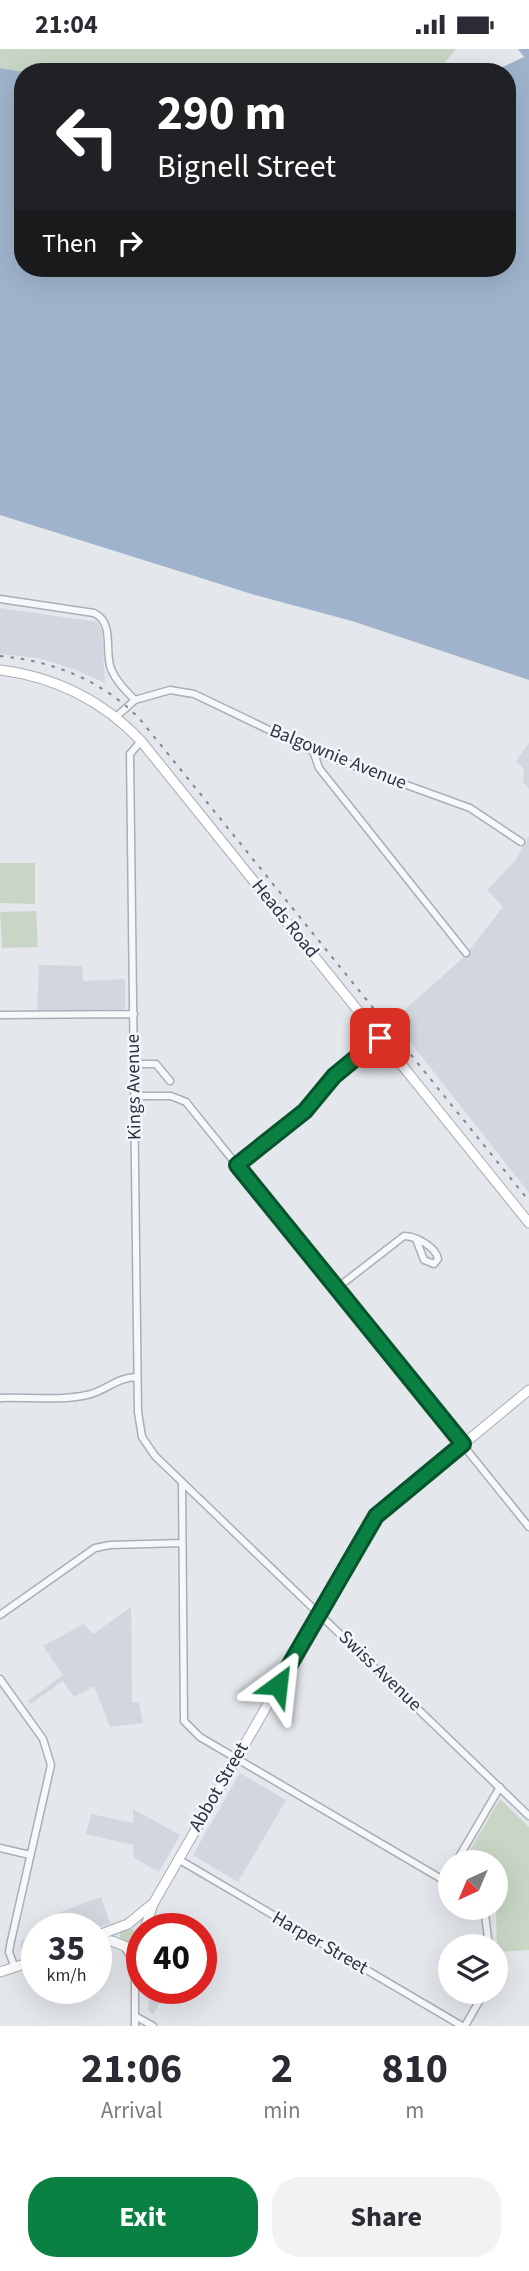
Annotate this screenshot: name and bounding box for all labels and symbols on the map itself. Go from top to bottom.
street label: Balgownie Avenue [265,717,411,797]
street label: Heads Road [245,874,325,964]
pin [350,1008,410,1068]
street label: Kings Avenue [120,1034,148,1140]
street label: Swiss Avenue [332,1624,428,1718]
position arrow [241,1648,315,1722]
street label: Abbot Street [183,1737,256,1837]
north arrow [438,1850,508,1920]
street label: Harper Street [267,1905,373,1982]
speed limit sign: 40 [126,1913,217,2004]

